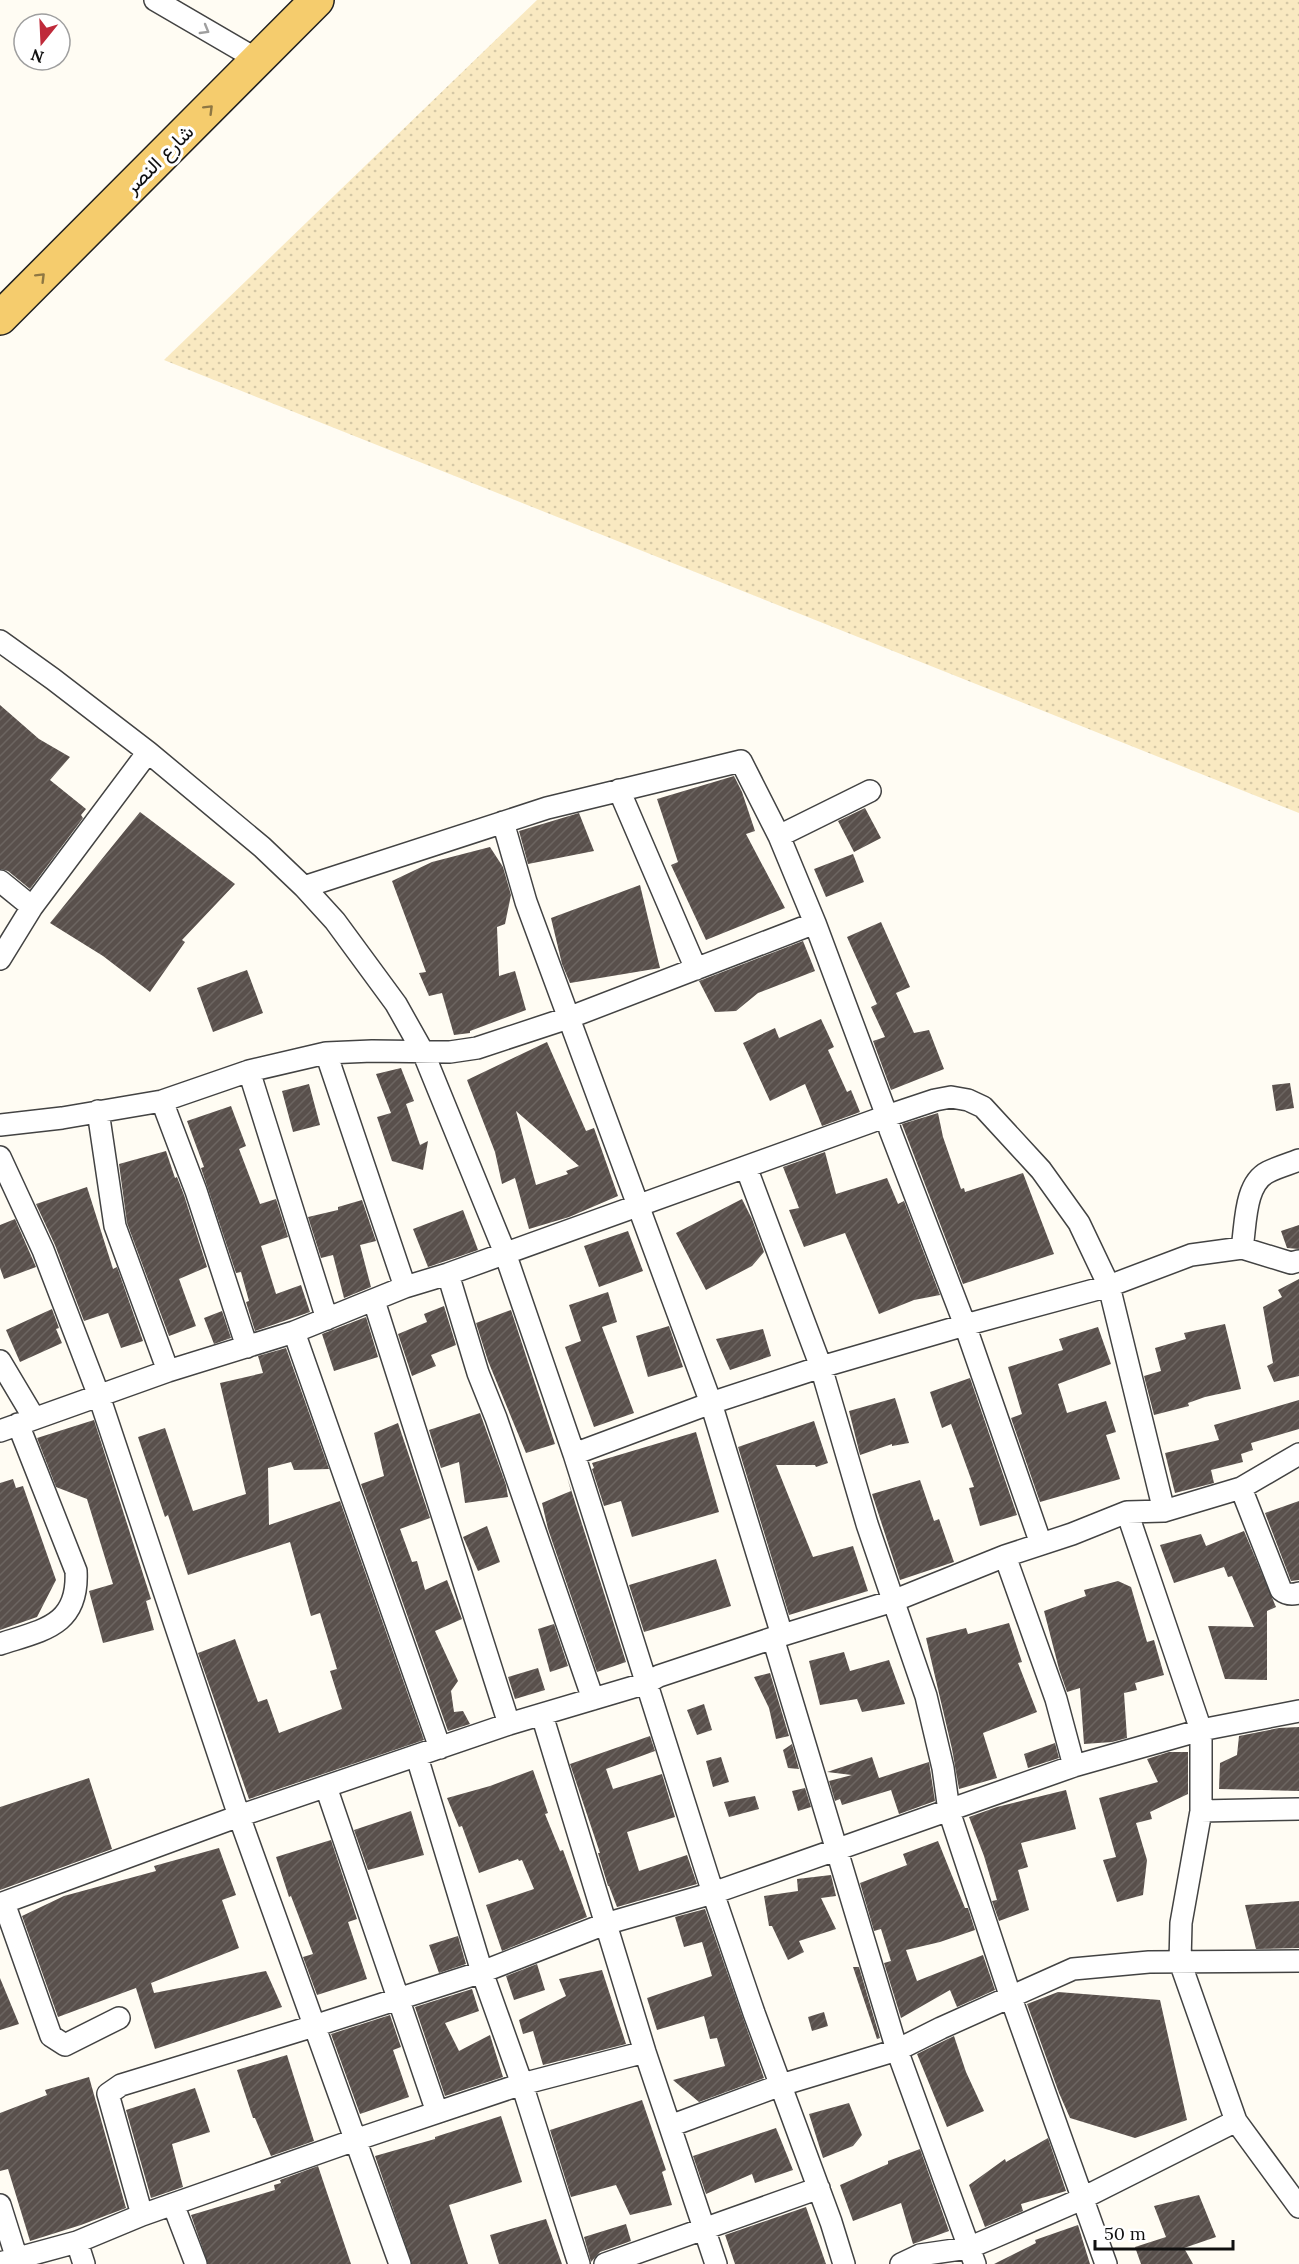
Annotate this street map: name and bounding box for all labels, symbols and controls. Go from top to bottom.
north arrow [12,12,72,72]
one-way arrow [199,22,209,34]
text: N [28,45,46,68]
one-way arrow [202,106,213,117]
street label: شارع النصر [118,119,200,201]
one-way arrow [34,273,45,284]
scale bar [1095,2213,1233,2251]
text: 50 m [1104,2222,1146,2245]

